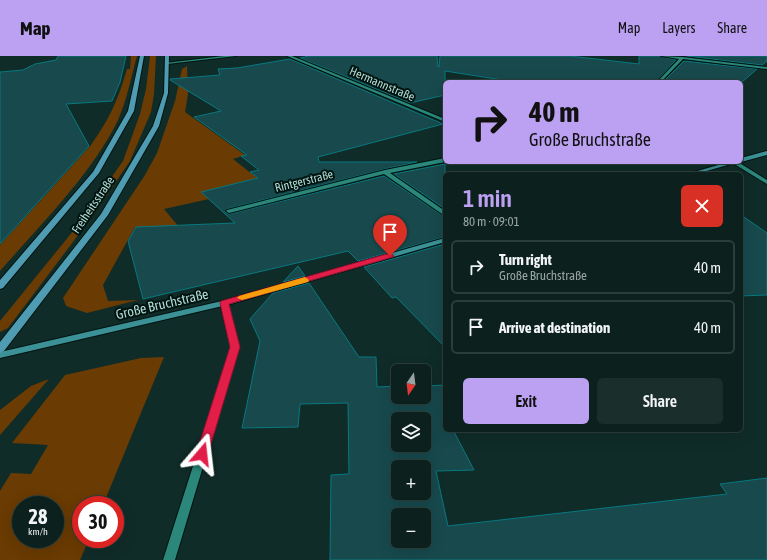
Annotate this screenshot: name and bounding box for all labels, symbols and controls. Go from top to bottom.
text: Map [20,17,51,39]
text: Map [618,20,640,36]
text: Layers [662,20,695,36]
text: Share [717,20,747,36]
street label: Hermannstraße [347,64,417,104]
icon: right [463,96,515,148]
text: 40 m [529,96,579,128]
text: Große Bruchstraße [529,129,651,150]
street label: Rintgerstraße [273,167,335,195]
street label: Freiheitsstraße [69,174,117,236]
text: 1 min [463,185,512,212]
button: close [681,185,723,227]
text: 80 m · 09:01 [463,214,520,229]
pin [373,215,407,256]
icon: arrive [379,221,401,243]
text: Turn right [499,251,552,268]
icon: right [465,256,487,278]
text: 40 m [694,259,721,276]
text: Große Bruchstraße [499,268,587,283]
street label: Große Bruchstraße [114,286,210,322]
icon: arrive [465,316,487,338]
text: Arrive at destination [499,319,610,336]
text: 40 m [694,319,721,336]
north arrow [391,364,431,404]
map controls [391,364,431,548]
button: Exit [463,378,589,424]
button: Share [597,378,723,424]
button: layers [391,412,431,452]
position arrow [181,433,223,475]
button: + [391,460,431,500]
speed limit sign: 30 [72,496,124,548]
text: 28 [29,505,47,528]
button: − [391,508,431,548]
text: km/h [28,526,48,537]

